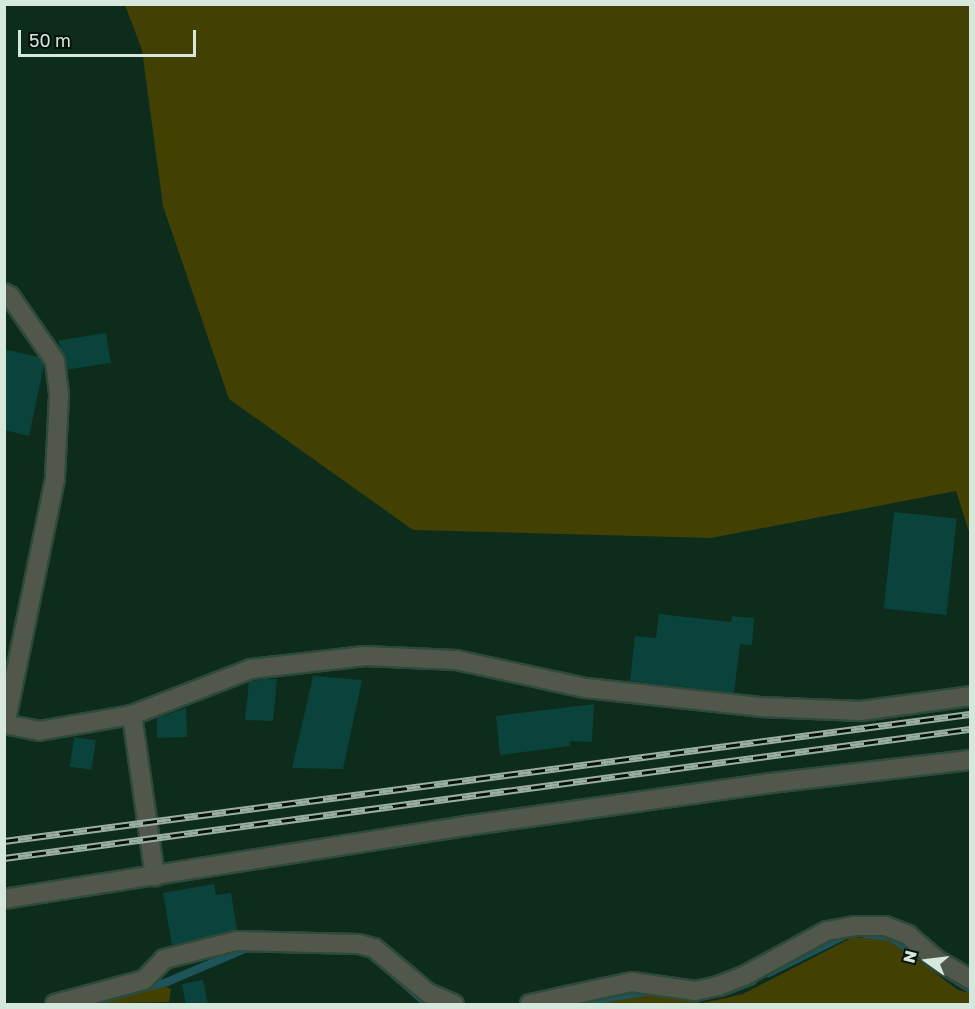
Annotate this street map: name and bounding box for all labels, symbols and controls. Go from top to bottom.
scale bar [21,18,200,56]
text: 50 m [29,29,71,51]
north arrow [897,931,957,991]
text: N [898,948,921,965]

